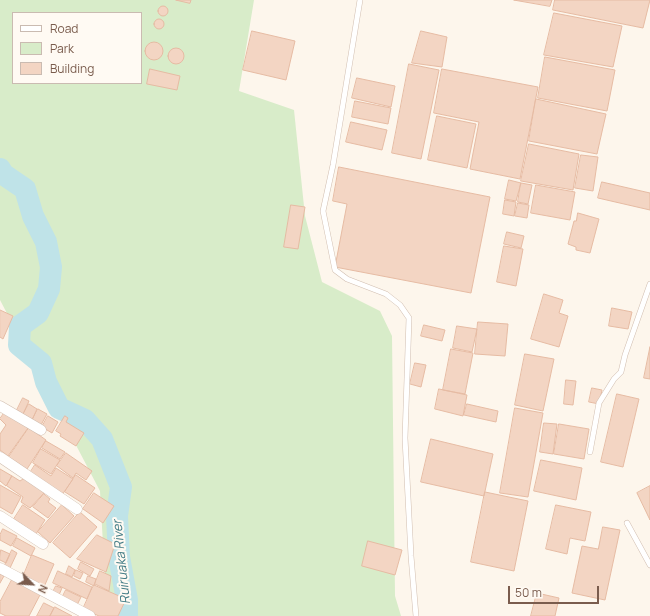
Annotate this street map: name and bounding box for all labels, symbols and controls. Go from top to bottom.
legend [12,12,142,84]
text: Road [50,20,78,37]
text: Park [50,40,74,57]
text: Building [50,60,94,77]
water label: Ruiruaka River [110,519,134,605]
north arrow [12,564,52,604]
scale bar [510,578,601,604]
text: N [35,583,52,596]
text: 50 m [515,584,542,601]

